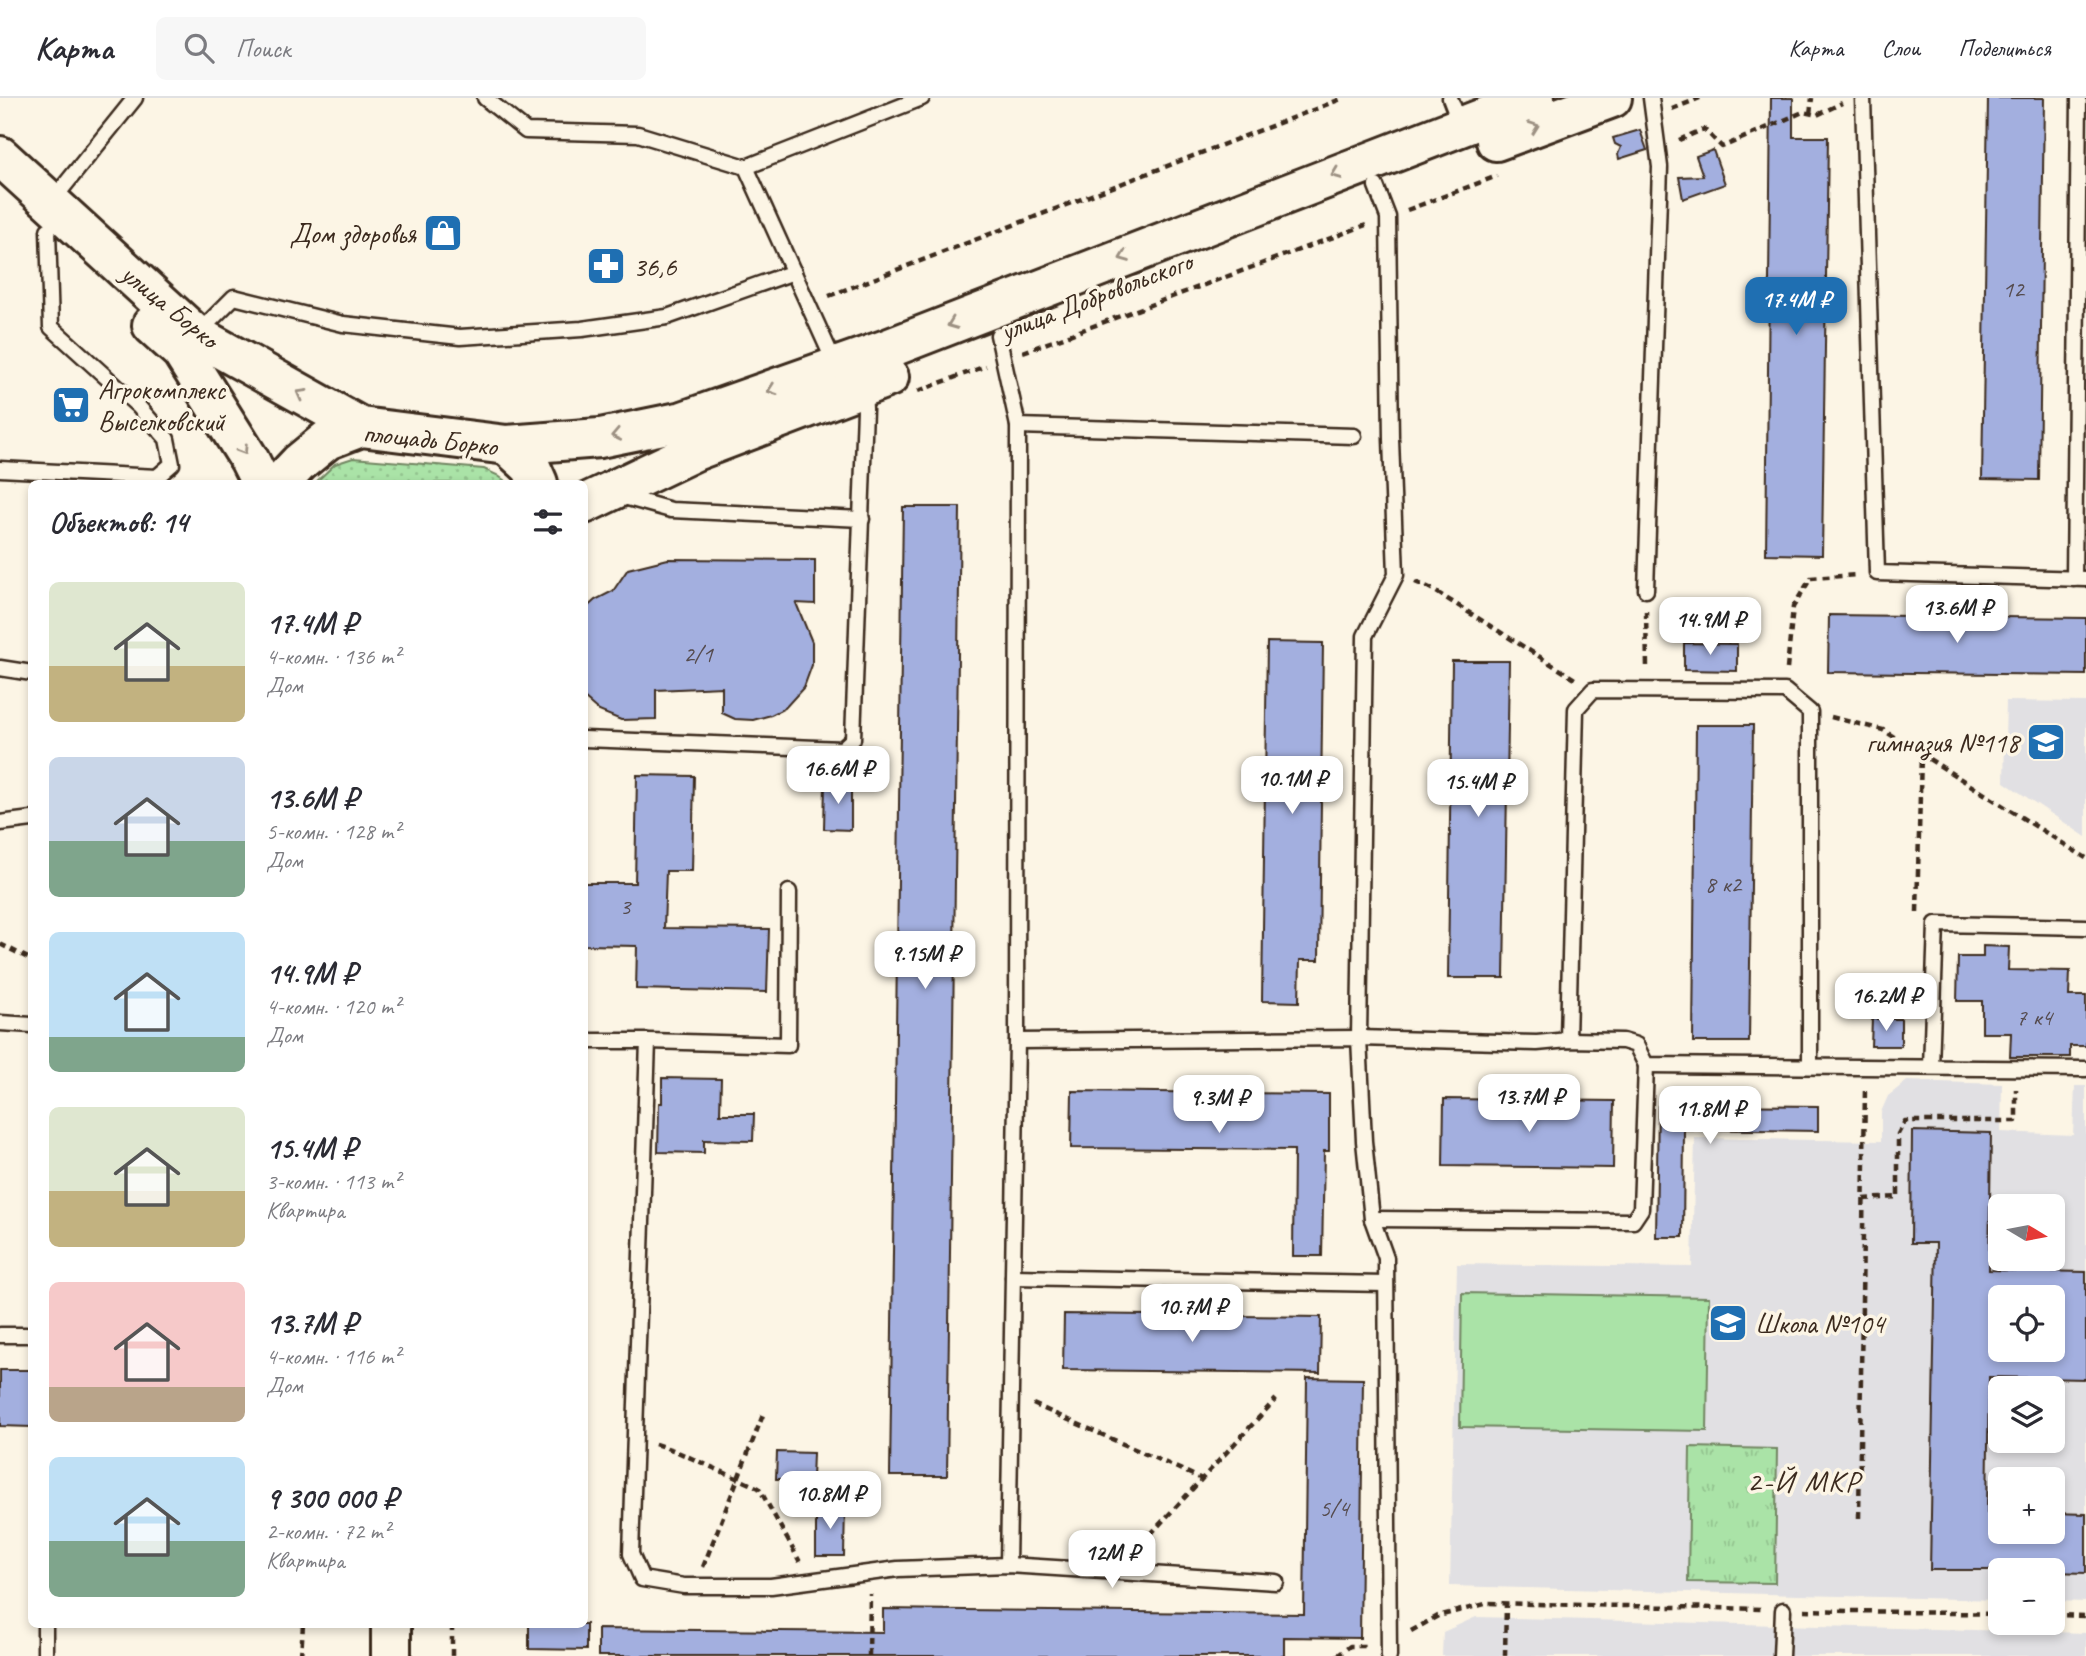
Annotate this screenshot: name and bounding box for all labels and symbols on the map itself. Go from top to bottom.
one-way arrow [1528,121,1540,135]
one-way arrow [1330,166,1342,180]
shop icon: Дом здоровья [422,212,464,254]
place label: Дом здоровья [289,216,417,251]
street label: улица Добровольского [993,242,1200,349]
pharmacy icon: 36,6 [585,245,627,287]
one-way arrow [1118,248,1130,262]
place label: 36,6 [633,249,678,284]
street label: улица Борко [113,255,228,358]
house number: 12 [2002,274,2026,304]
pin: 17.4M ₽ [1731,278,1861,337]
one-way arrow [946,316,958,330]
place label: Агрокомплекс Выселковский [98,372,226,439]
one-way arrow [767,382,779,396]
supermarket icon: Агрокомплекс Выселковский [50,384,92,426]
one-way arrow [296,389,309,402]
street label: площадь Борко [361,415,501,464]
one-way arrow [610,426,622,441]
one-way arrow [235,443,248,456]
pin: 13.6M ₽ [1892,586,2022,645]
pin: 14.9M ₽ [1645,598,1775,657]
house number: 2/1 [683,639,714,669]
school or university icon: гимназия №118 [2025,721,2067,763]
place label: гимназия №118 [1866,725,2021,761]
pin: 16.6M ₽ [773,746,903,806]
pin: 10.1M ₽ [1227,756,1357,816]
pin: 15.4M ₽ [1413,760,1543,819]
house number: 8 к2 [1705,869,1743,899]
house number: 3 [620,891,633,921]
pin: 9.15M ₽ [860,932,990,991]
pin: 16.2M ₽ [1821,974,1951,1033]
house number: 7 к4 [2016,1002,2054,1032]
pin: 13.7M ₽ [1464,1074,1594,1134]
pin: 9.3M ₽ [1162,1076,1276,1135]
pin: 11.8M ₽ [1645,1086,1775,1146]
north arrow [1988,1194,2065,1270]
pin: 10.7M ₽ [1127,1284,1257,1344]
school or university icon: Школа №104 [1707,1302,1749,1344]
place label: Школа №104 [1755,1306,1887,1341]
district label: 2-Й МКР [1747,1462,1863,1500]
pin: 10.8M ₽ [765,1472,895,1531]
house number: 5/4 [1319,1493,1351,1523]
pin: 12M ₽ [1063,1530,1161,1590]

